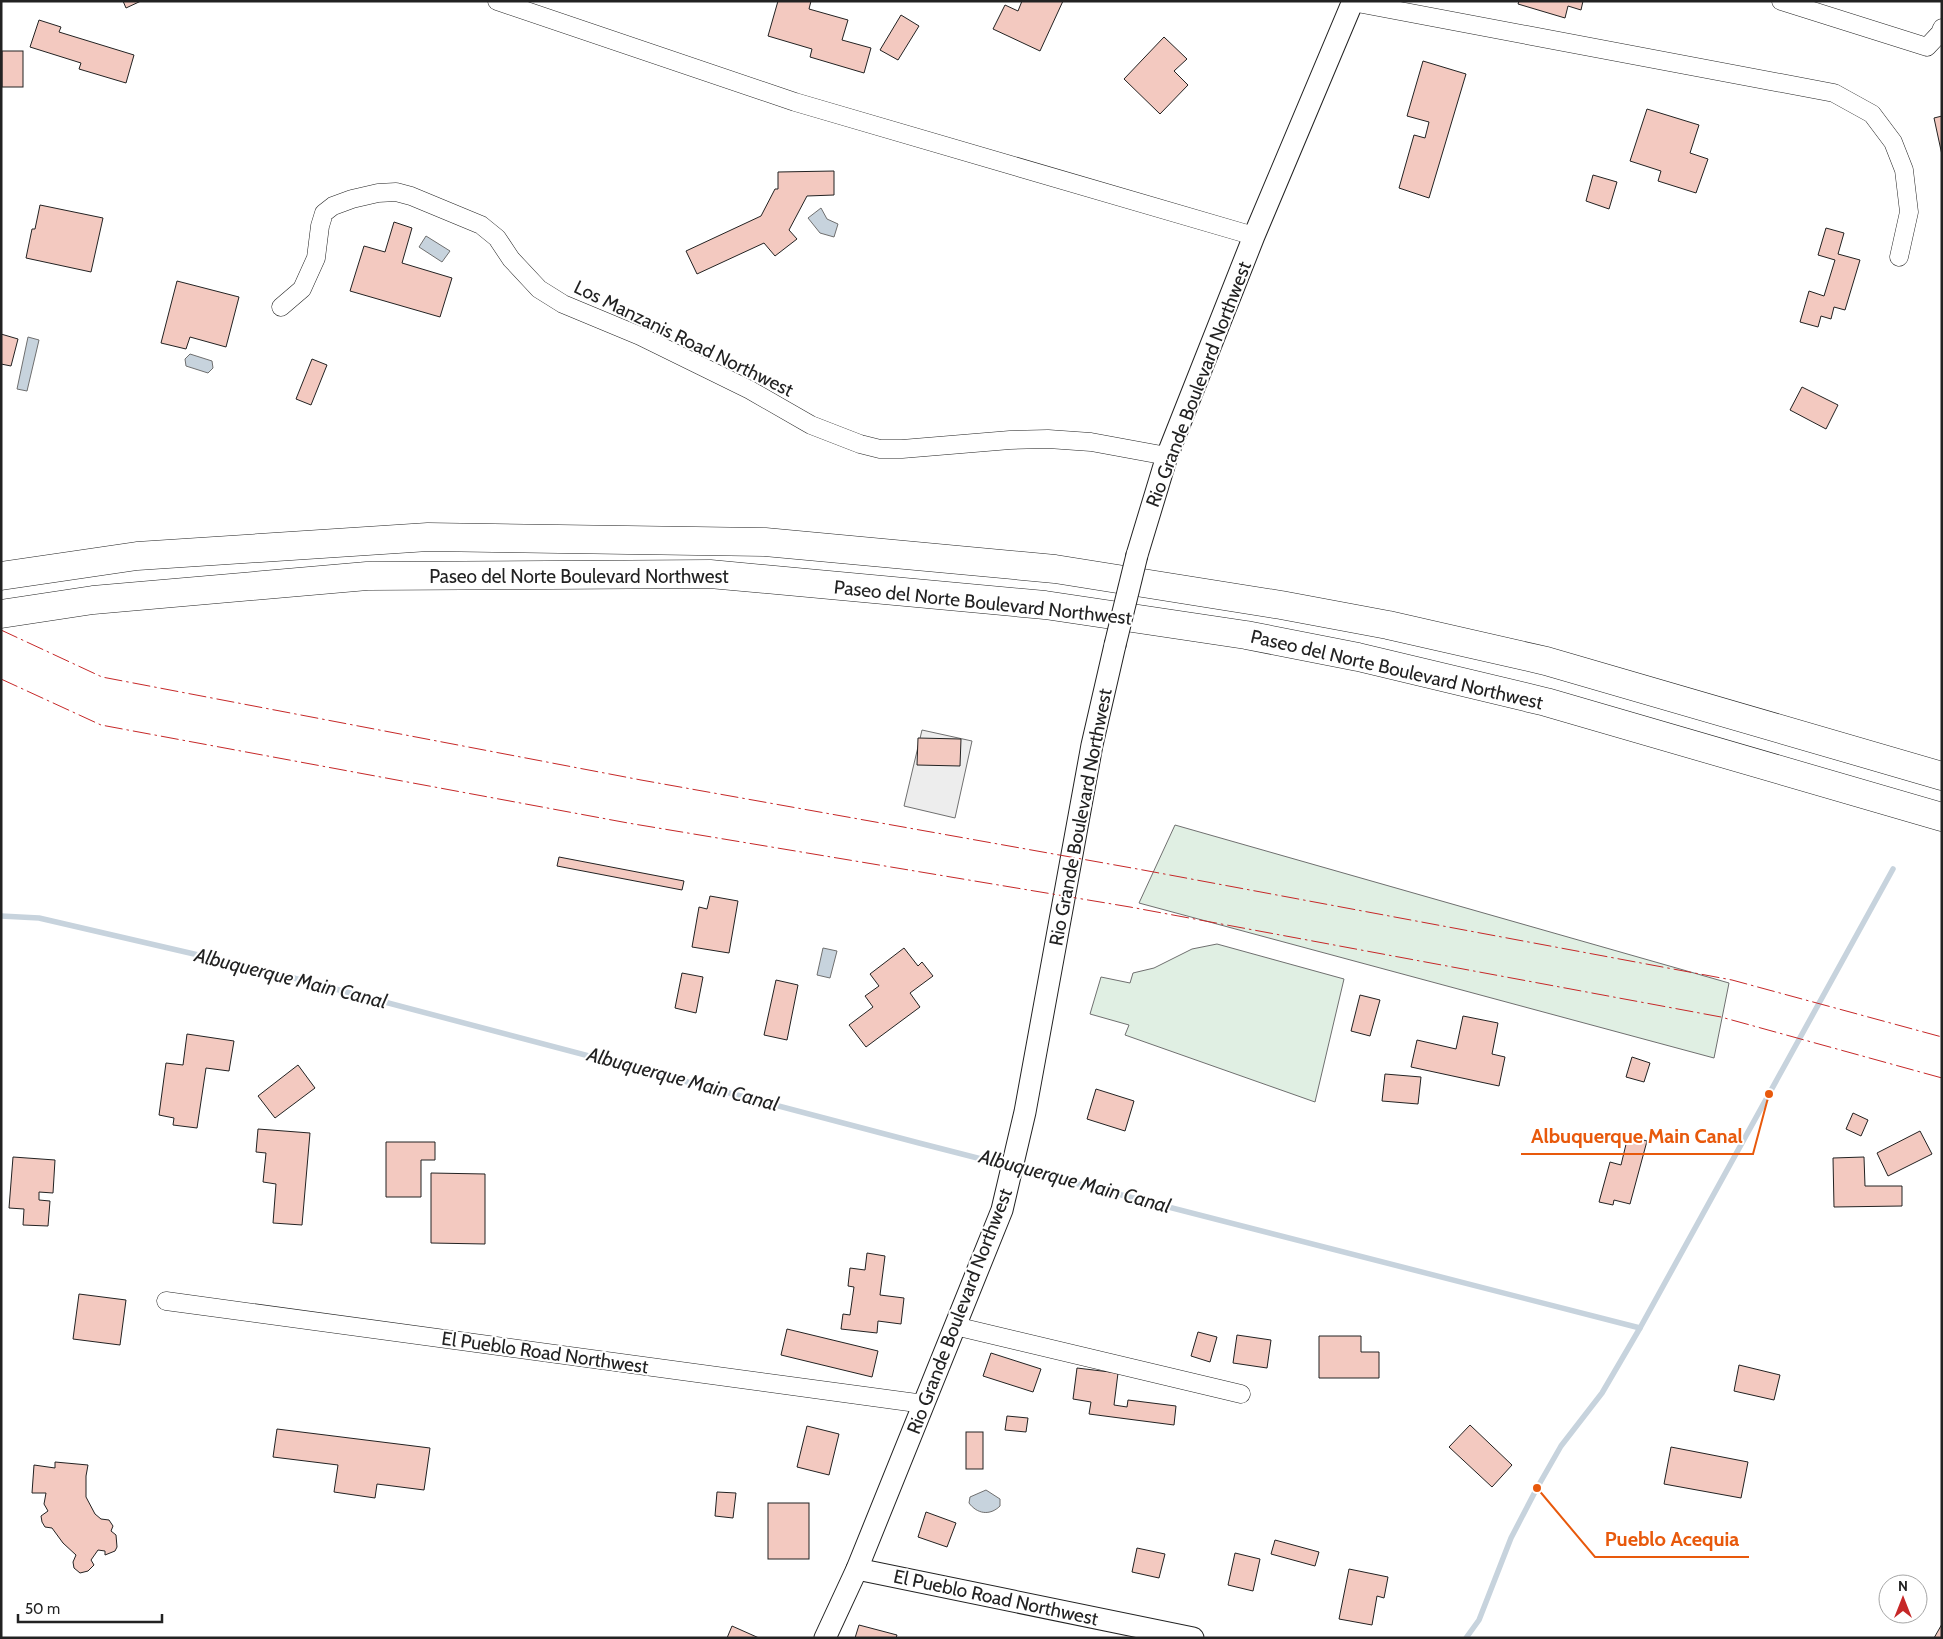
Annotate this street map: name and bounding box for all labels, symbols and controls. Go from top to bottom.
street label: Rio Grande Boulevard Northwest [1141,257,1256,510]
street label: Los Manzanis Road Northwest [570,275,798,402]
street label: Paseo del Norte Boulevard Northwest [429,565,729,588]
street label: Paseo del Norte Boulevard Northwest [833,575,1134,630]
street label: Paseo del Norte Boulevard Northwest [1248,625,1546,715]
street label: Rio Grande Boulevard Northwest [1044,686,1117,948]
water label: Albuquerque Main Canal [191,942,390,1014]
water label: Albuquerque Main Canal [584,1042,782,1116]
callout: Albuquerque Main Canal [1521,1119,1753,1154]
text: Albuquerque Main Canal [1531,1124,1743,1148]
water label: Albuquerque Main Canal [976,1144,1174,1218]
street label: Rio Grande Boulevard Northwest [902,1184,1017,1437]
street label: El Pueblo Road Northwest [440,1327,650,1378]
callout: Pueblo Acequia [1595,1522,1749,1557]
text: Pueblo Acequia [1605,1527,1739,1551]
street label: El Pueblo Road Northwest [891,1565,1101,1631]
north arrow [1878,1574,1928,1624]
text: N [1898,1577,1908,1595]
scale bar [18,1592,161,1624]
text: 50 m [25,1600,60,1618]

